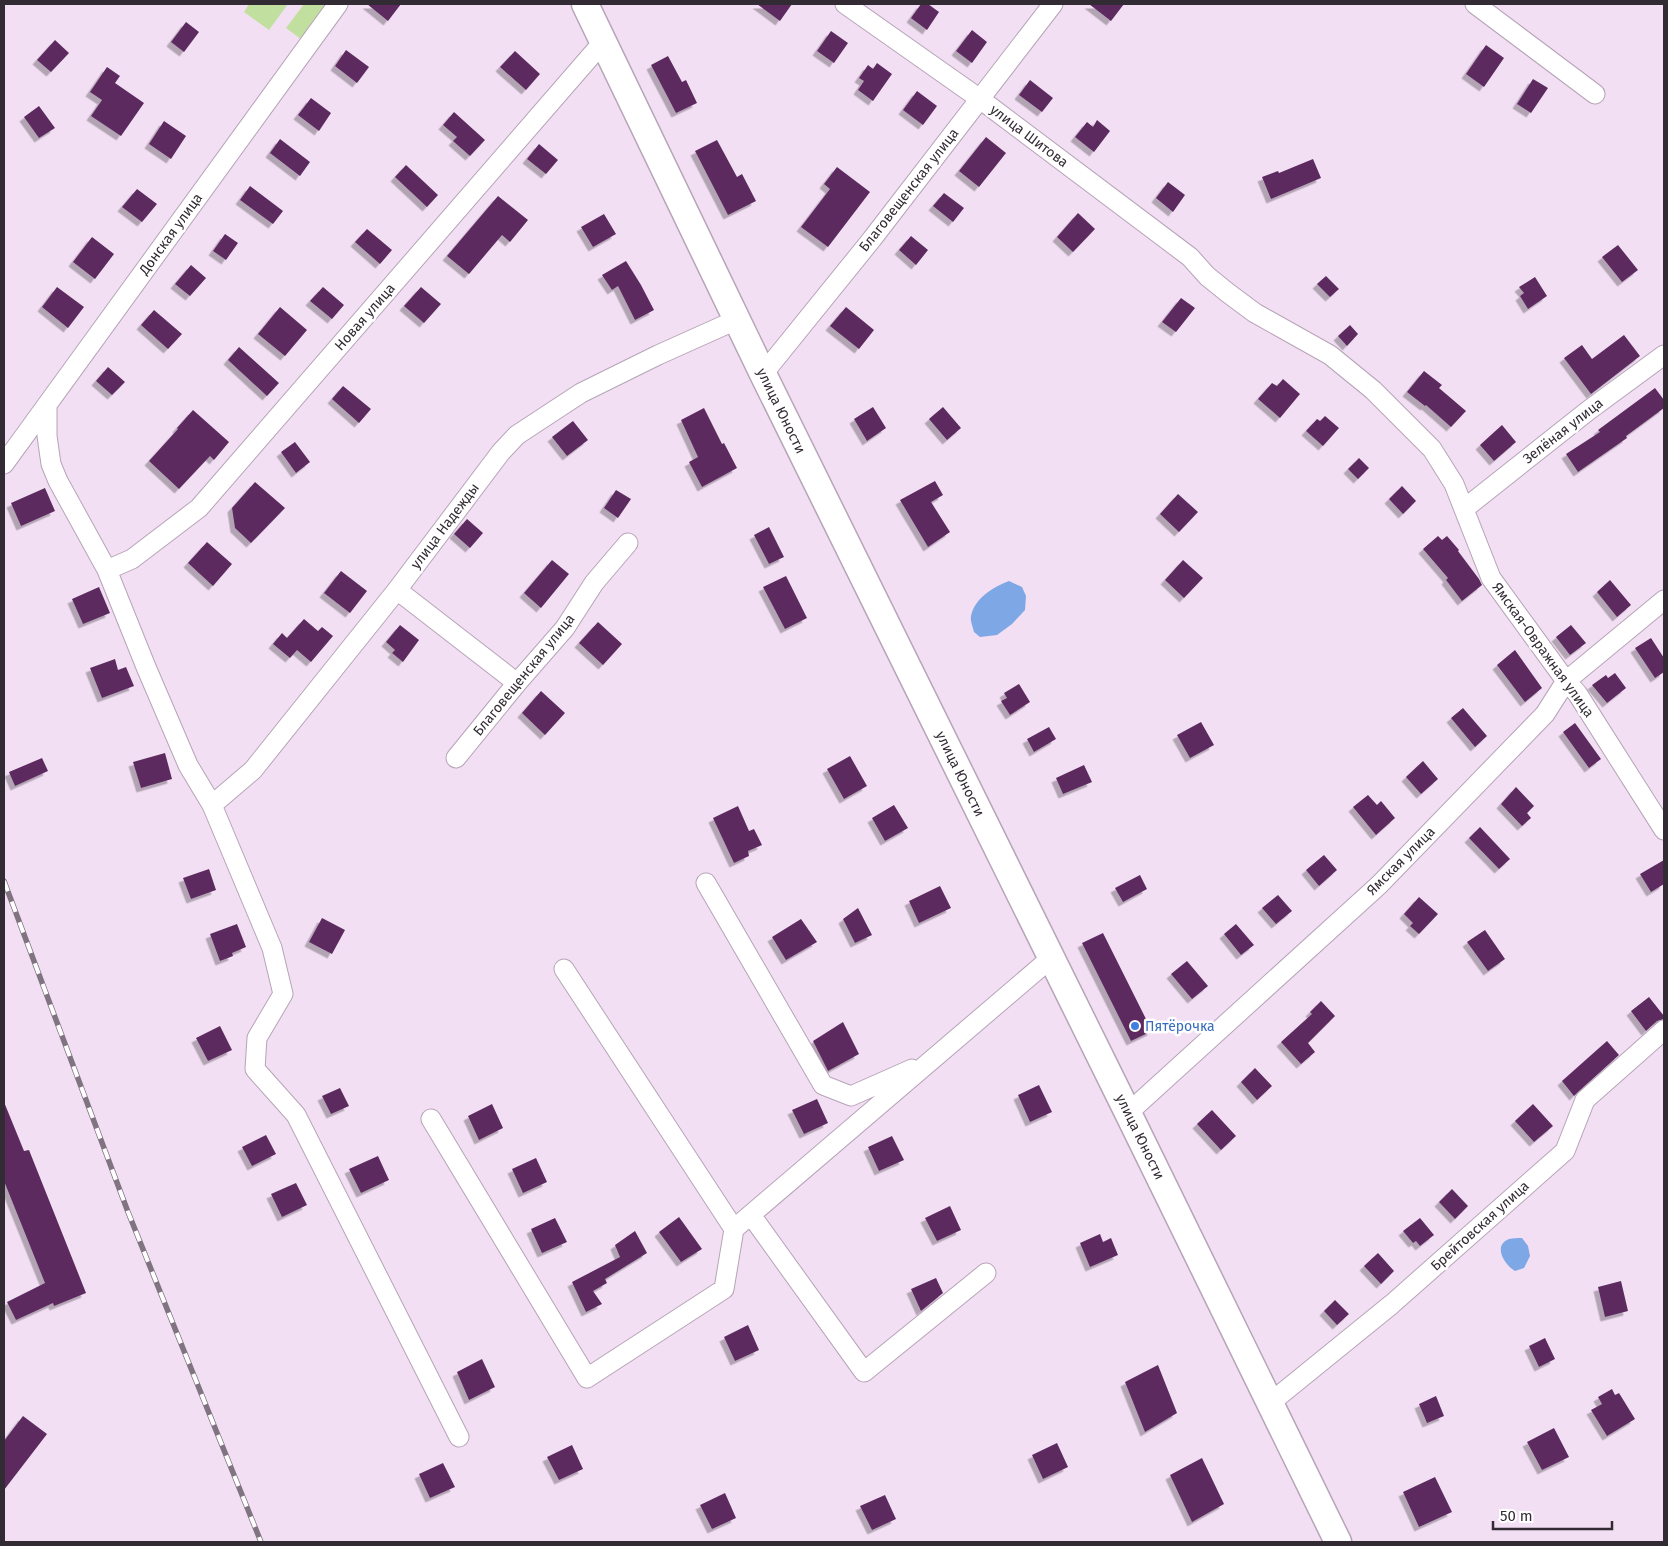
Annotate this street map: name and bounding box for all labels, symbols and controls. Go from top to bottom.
street label: улица Шитова [987,101,1071,171]
street label: Благовещенская улица [856,125,962,255]
street label: Донская улица [135,190,206,279]
street label: Новая улица [331,280,399,354]
street label: улица Юности [753,365,809,457]
street label: Зелёная улица [1520,394,1606,468]
street label: улица Надежды [407,480,483,572]
street label: Ямская-Овражная улица [1488,579,1598,721]
street label: Благовещенская улица [470,611,578,739]
street label: улица Юности [932,728,988,820]
street label: Ямская улица [1363,823,1439,899]
place label: Пятёрочка [1145,1018,1215,1035]
marker: Пятёрочка [1129,1020,1141,1032]
street label: улица Юности [1112,1091,1168,1183]
street label: Брейтовская улица [1427,1177,1533,1275]
scale bar [1493,1498,1612,1530]
text: 50 m [1500,1507,1533,1525]

